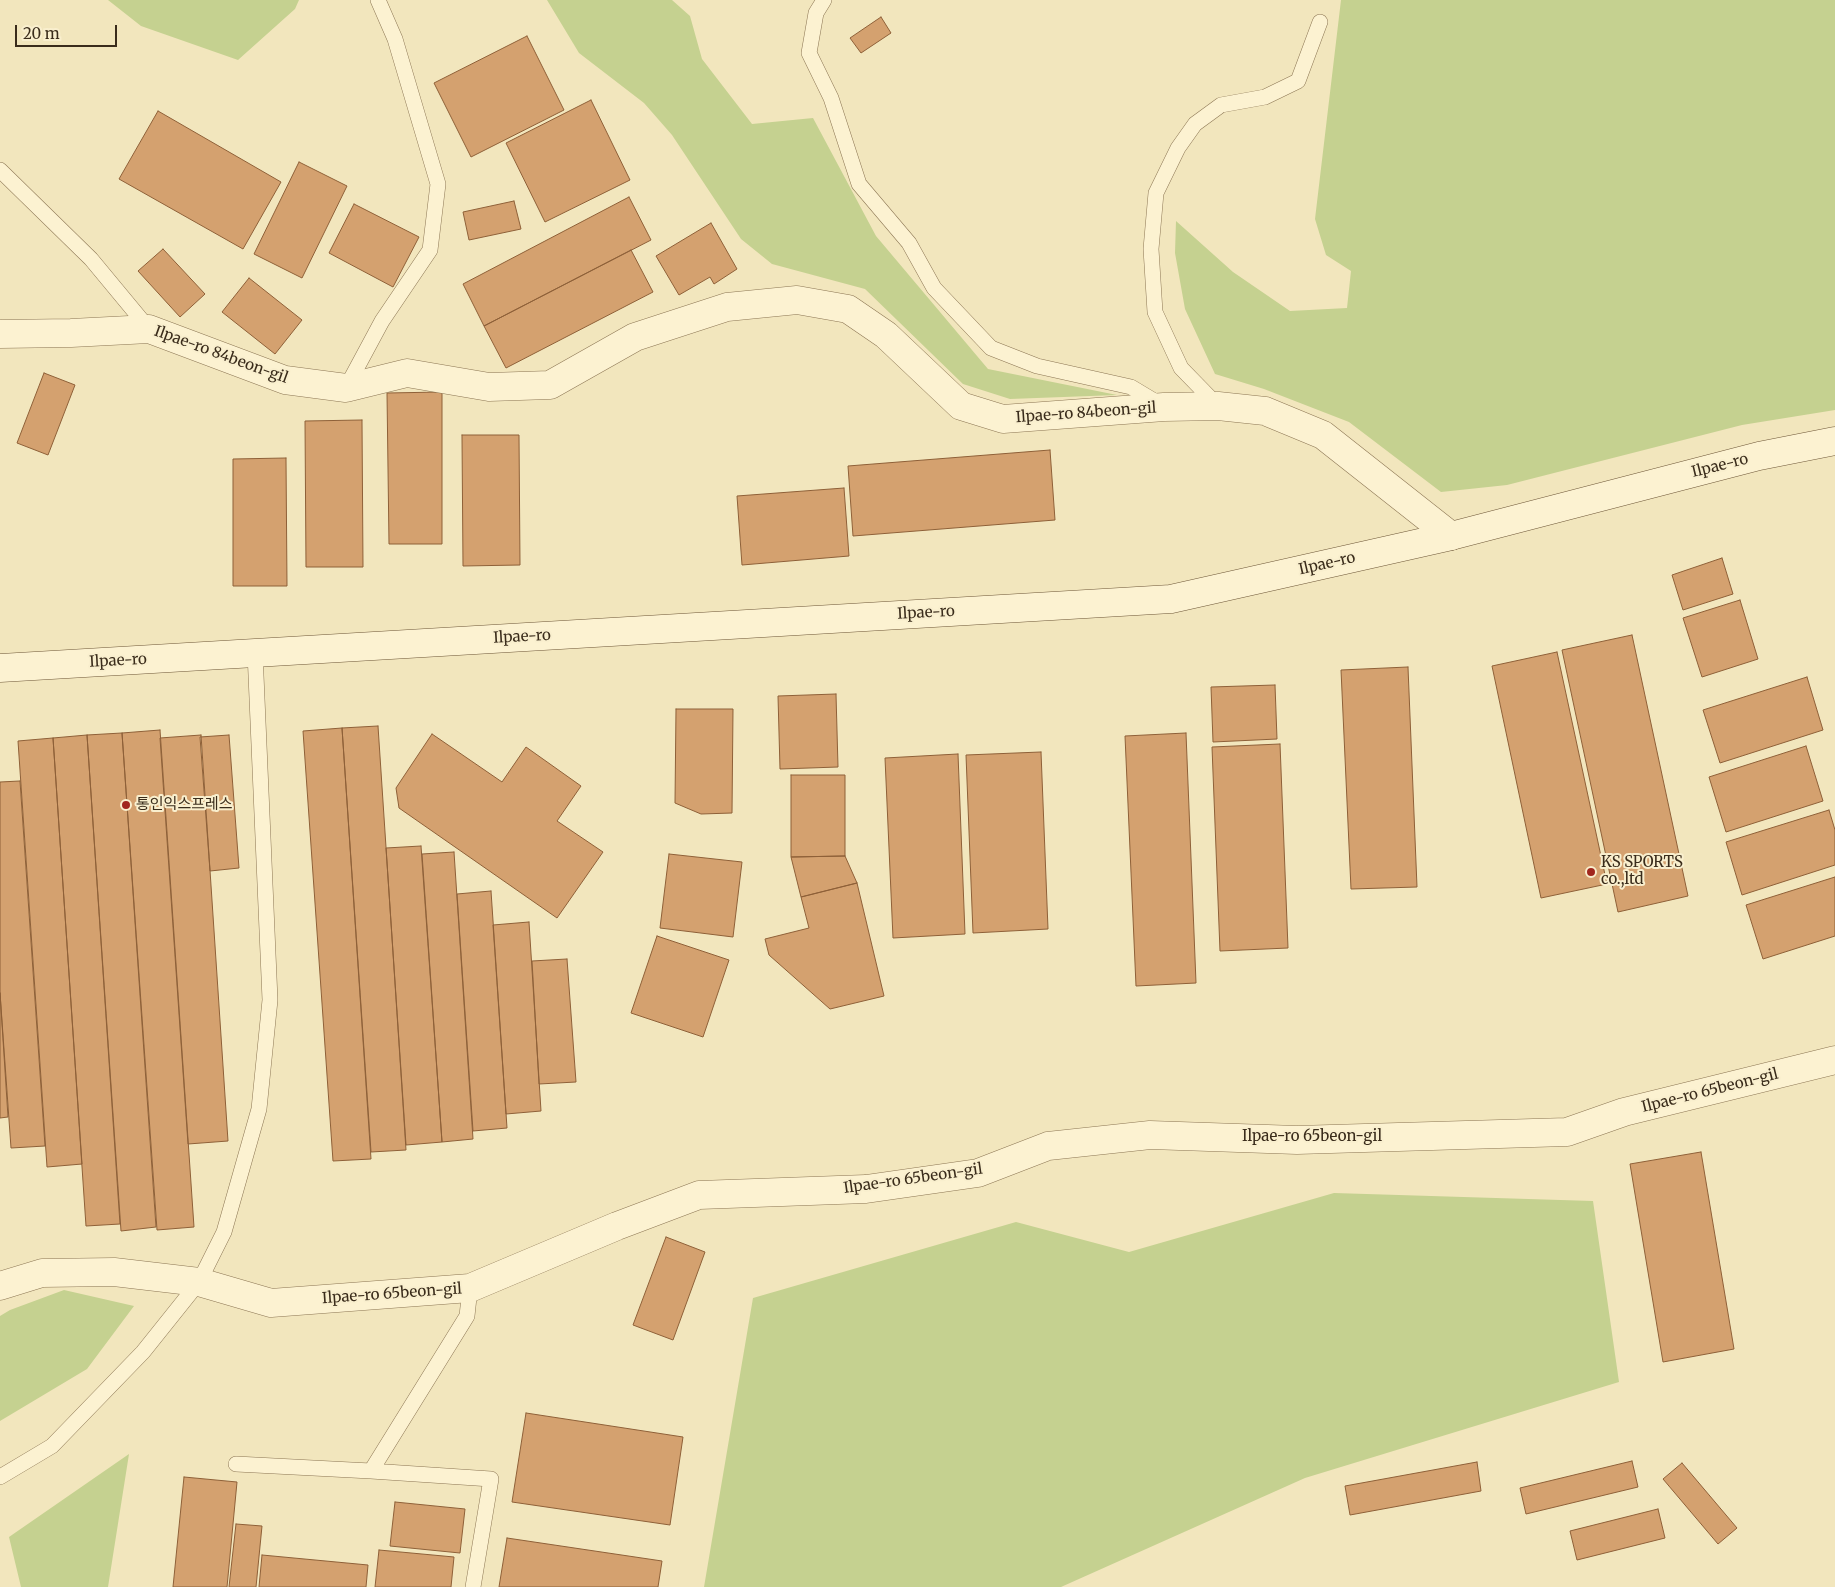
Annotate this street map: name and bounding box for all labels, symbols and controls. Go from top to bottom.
scale bar [18,15,120,47]
text: 20 m [23,24,60,43]
street label: Ilpae-ro 84beon-gil [152,322,290,388]
street label: Ilpae-ro 84beon-gil [1015,399,1157,427]
street label: Ilpae-ro [1690,450,1750,482]
street label: Ilpae-ro [1297,549,1357,579]
street label: Ilpae-ro [897,603,955,623]
street label: Ilpae-ro [493,627,551,647]
street label: Ilpae-ro [89,651,147,671]
place label: 통인익스프레스 [136,796,233,814]
marker: 통인익스프레스 [120,799,132,811]
place label: KS SPORTS co.,ltd [1601,854,1683,889]
marker: KS SPORTS co.,ltd [1585,866,1597,878]
street label: Ilpae-ro 65beon-gil [1640,1065,1780,1117]
street label: Ilpae-ro 65beon-gil [1242,1128,1382,1146]
street label: Ilpae-ro 65beon-gil [842,1160,984,1198]
street label: Ilpae-ro 65beon-gil [321,1280,463,1308]

